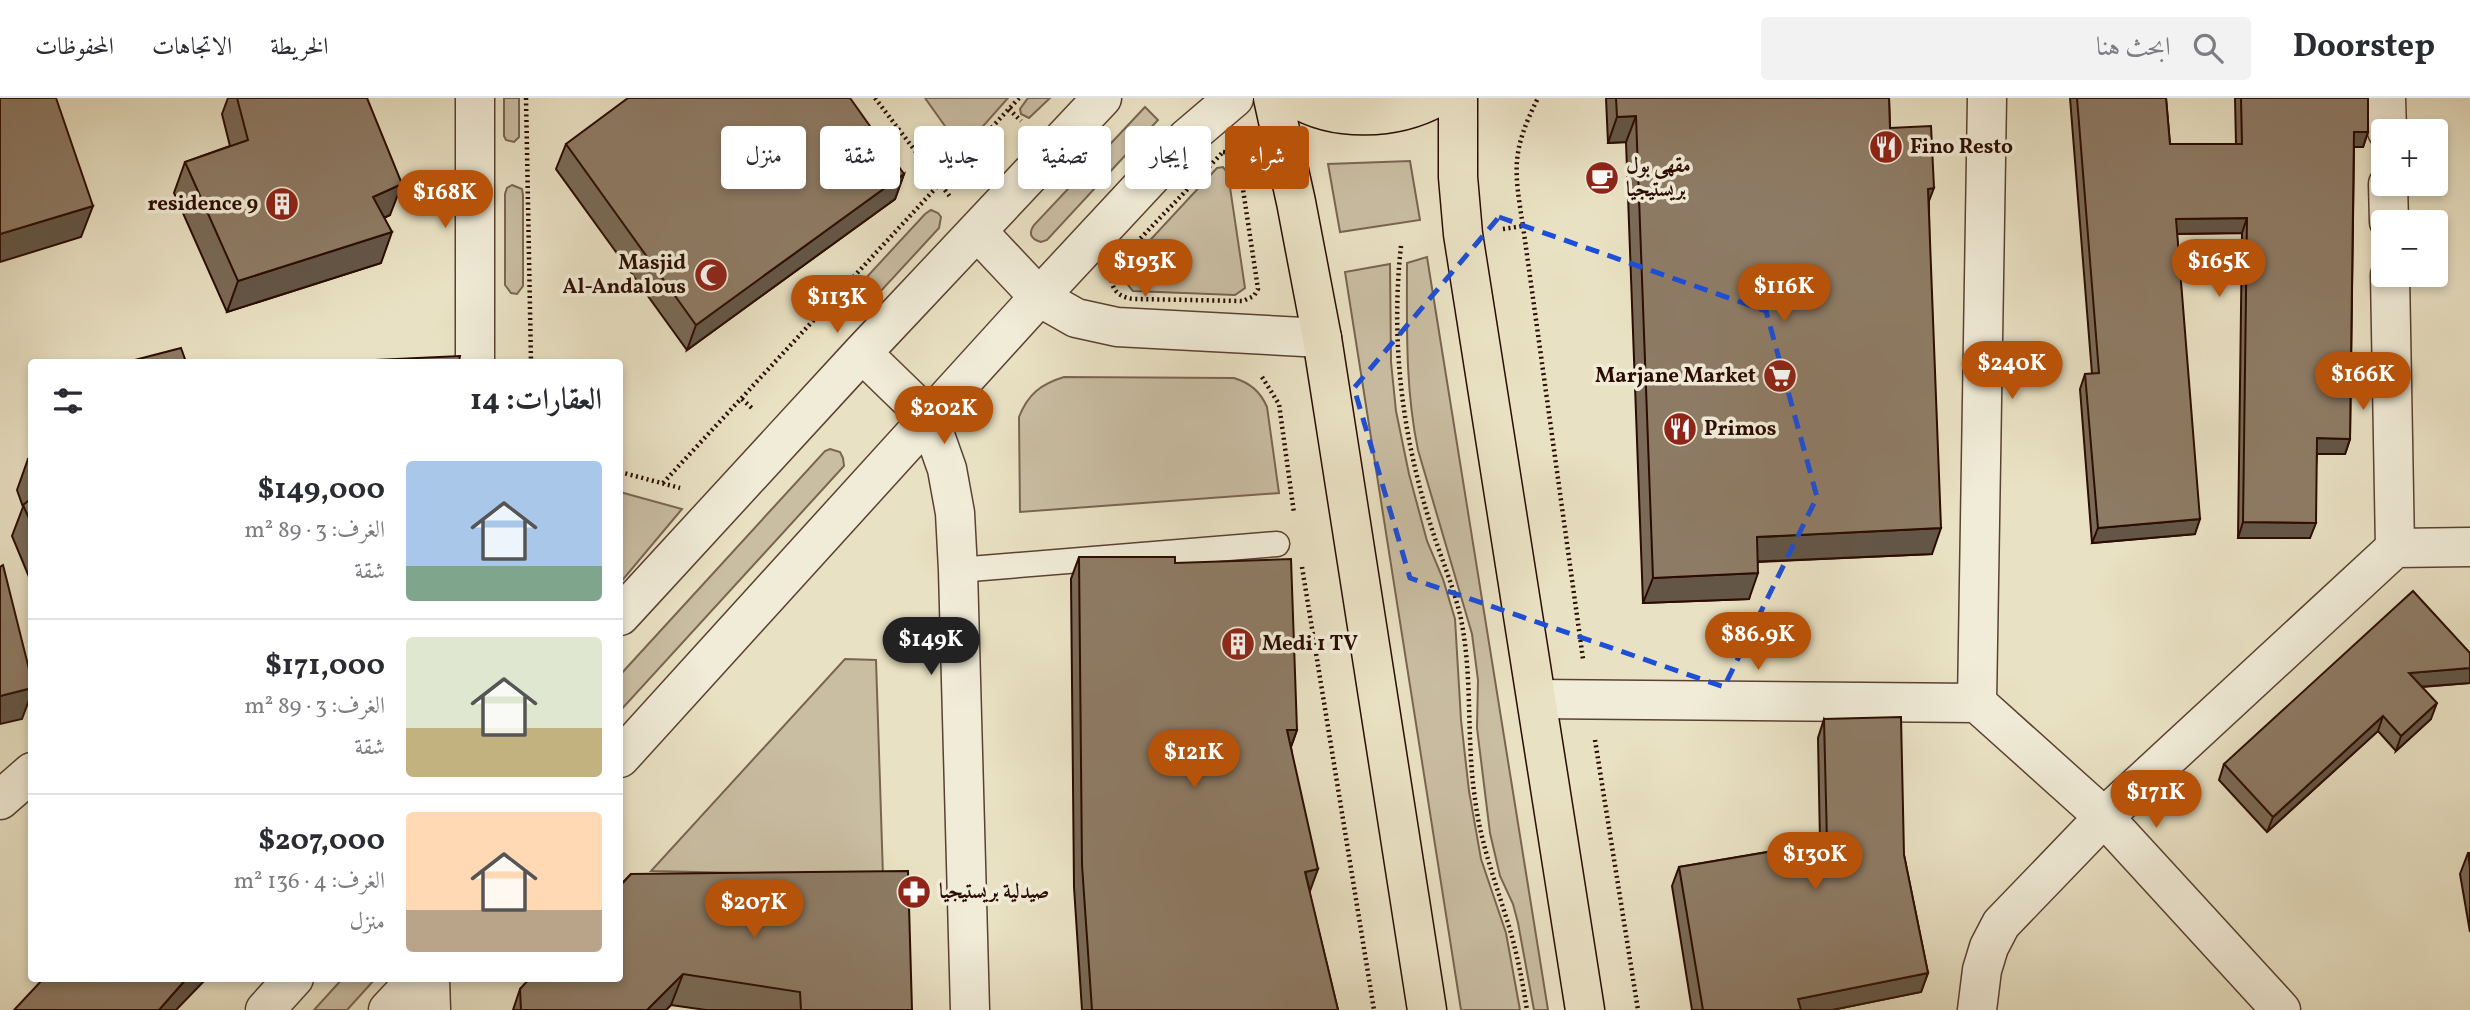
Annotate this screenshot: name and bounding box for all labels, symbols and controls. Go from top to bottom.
search box [1761,17,2251,80]
text: Doorstep [2293,25,2435,71]
icon: search [2189,29,2227,67]
text: ابحث هنا [2096,30,2171,66]
text: المحفوظات [35,31,114,65]
text: الاتجاهات [152,31,232,65]
text: الخريطة [270,31,329,65]
map controls [2371,119,2448,287]
button: + [2371,119,2448,196]
chip: منزل [721,126,806,189]
chip: شقة [820,126,900,189]
chip: جديد [914,126,1004,189]
chip: تصفية [1018,126,1111,189]
chip: إيجار [1125,126,1211,189]
chip: شراء [1225,126,1309,189]
restaurant icon: Fino Resto [1867,128,1905,166]
place label: Fino Resto [1910,133,2013,162]
place label: مقهى بول بريستيجيا [1626,152,1691,205]
cafe icon: مقهى بول بريستيجيا [1583,159,1621,197]
pin: $168K [396,170,494,230]
text: $168K [413,177,477,209]
building icon: residence 9 [263,185,301,223]
place label: residence 9 [147,190,258,219]
button: − [2371,210,2448,287]
pin: $193K [1096,240,1194,299]
pin: $165K [2170,240,2268,299]
text: $193K [1114,246,1176,278]
text: $165K [2188,246,2250,278]
place label: Masjid Al-Andalous [562,249,686,302]
mosque icon: Masjid Al-Andalous [692,256,730,294]
pin: $116K [1735,264,1833,324]
text: $116K [1754,271,1814,303]
pin: $113K [788,275,886,335]
text: $113K [807,282,867,314]
pin: $240K [1963,342,2061,401]
text: $240K [1978,348,2046,380]
pin: $166K [2314,352,2412,412]
supermarket icon: Marjane Market [1761,357,1799,395]
text: $166K [2331,359,2395,391]
place label: Marjane Market [1595,362,1756,391]
text: العقارات: 14 [470,380,602,422]
icon: filters [49,382,87,420]
pin: $202K [895,386,993,446]
text: $202K [910,393,978,425]
restaurant icon: Primos [1661,410,1699,448]
place label: Primos [1704,415,1777,444]
text: $149,000 [258,469,385,511]
icon: home [462,489,546,573]
text: الغرف: 3 · 89 m² [244,515,385,547]
text: شقة [355,556,385,588]
pin: $86.9K [1701,612,1815,672]
pin: $149K [882,618,980,677]
text: $86.9K [1721,619,1795,651]
text: $149K [899,624,963,656]
building icon: Medi 1 TV [1219,625,1257,663]
place label: Medi 1 TV [1262,630,1358,659]
text: $171,000 [265,645,385,687]
icon: home [462,665,546,749]
text: الغرف: 3 · 89 m² [244,691,385,723]
pin: $121K [1145,730,1243,790]
text: شقة [355,732,385,764]
text: $121K [1164,737,1224,769]
pin: $171K [2107,770,2205,830]
text: $171K [2127,777,2185,809]
text: $207,000 [258,820,385,862]
pin: $130K [1766,832,1864,892]
text: $130K [1783,839,1847,871]
icon: home [462,840,546,924]
text: الغرف: 4 · 136 m² [234,866,385,898]
pharmacy icon: صيدلية بريستيجيا [895,873,933,911]
place label: صيدلية بريستيجيا [939,878,1049,907]
pin: $207K [705,880,803,940]
text: $207K [721,887,787,919]
text: منزل [350,907,385,939]

